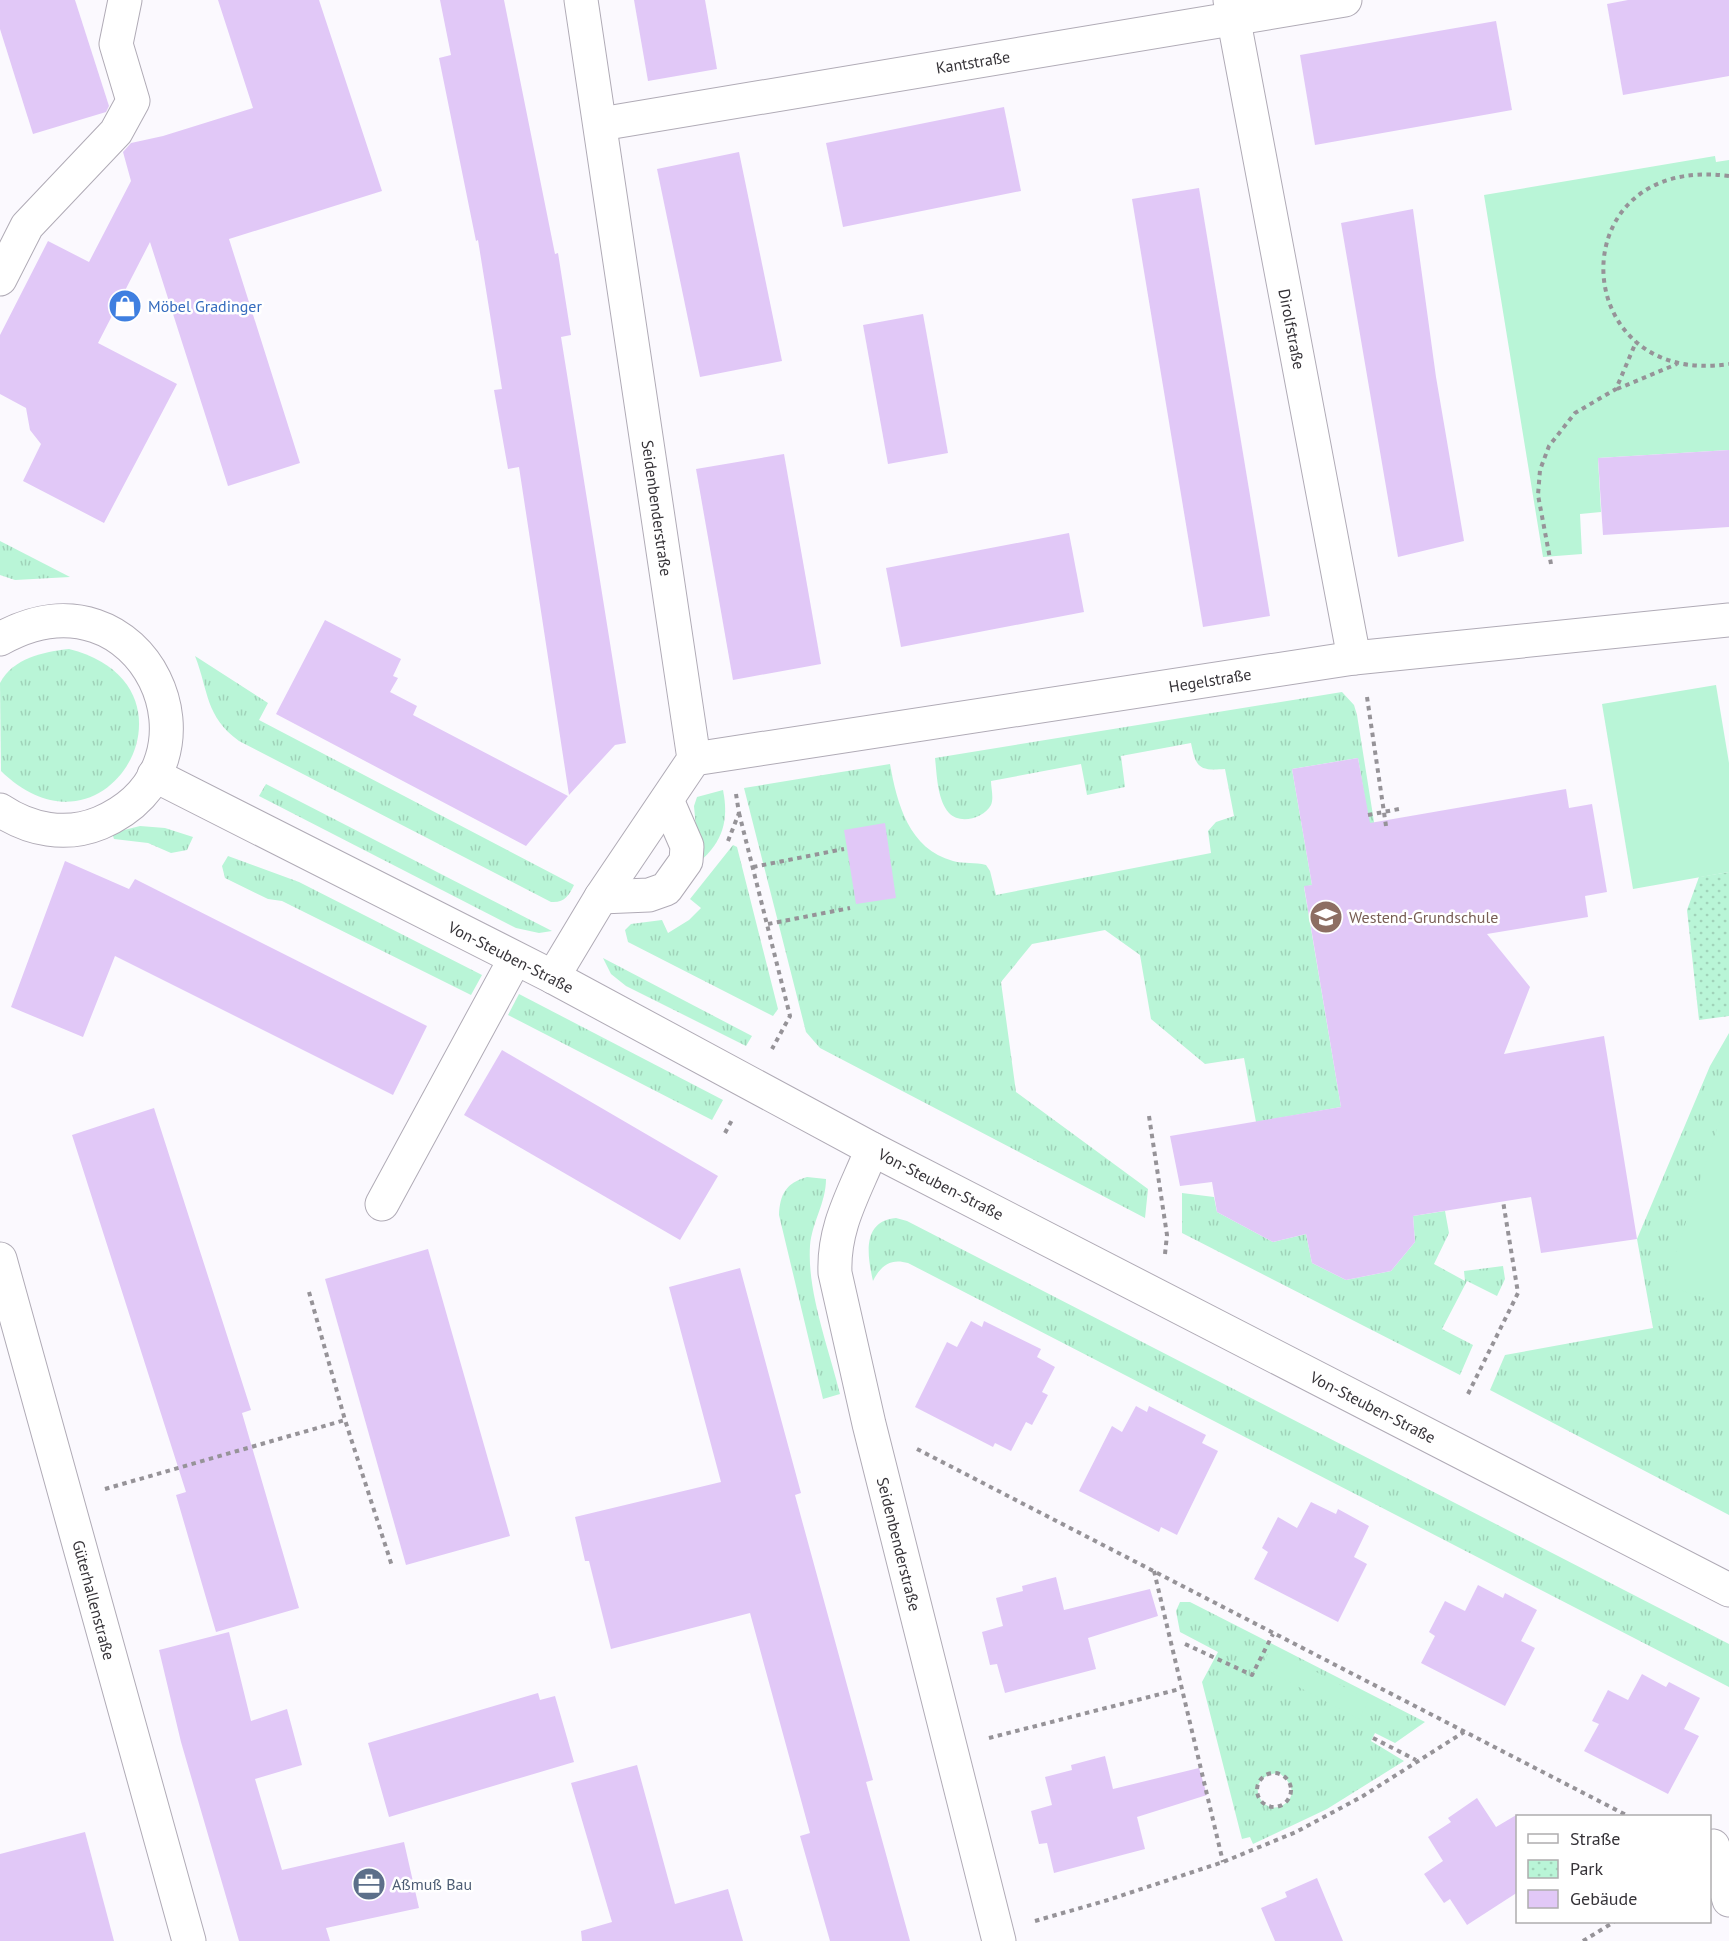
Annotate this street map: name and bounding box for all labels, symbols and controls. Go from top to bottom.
street label: Kantstraße [935,46,1011,78]
street label: Dirolfstraße [1274,287,1310,371]
shop icon: Möbel Gradinger [107,288,143,324]
place label: Möbel Gradinger [148,296,262,316]
street label: Seidenbenderstraße [638,439,676,577]
street label: Hegelstraße [1167,664,1253,696]
school or university icon: Westend-Grundschule [1308,899,1344,935]
place label: Westend-Grundschule [1349,907,1498,927]
street label: Von-Steuben-Straße [444,916,577,997]
street label: Von-Steuben-Straße [874,1143,1007,1224]
street label: Von-Steuben-Straße [1306,1366,1439,1447]
street label: Seidenbenderstraße [873,1475,925,1613]
street label: Güterhallenstraße [68,1538,120,1662]
legend [1516,1815,1711,1923]
text: Straße [1570,1827,1621,1850]
text: Park [1570,1857,1603,1880]
office icon: Aßmuß Bau [351,1866,387,1902]
place label: Aßmuß Bau [392,1874,472,1894]
text: Gebäude [1570,1887,1637,1910]

